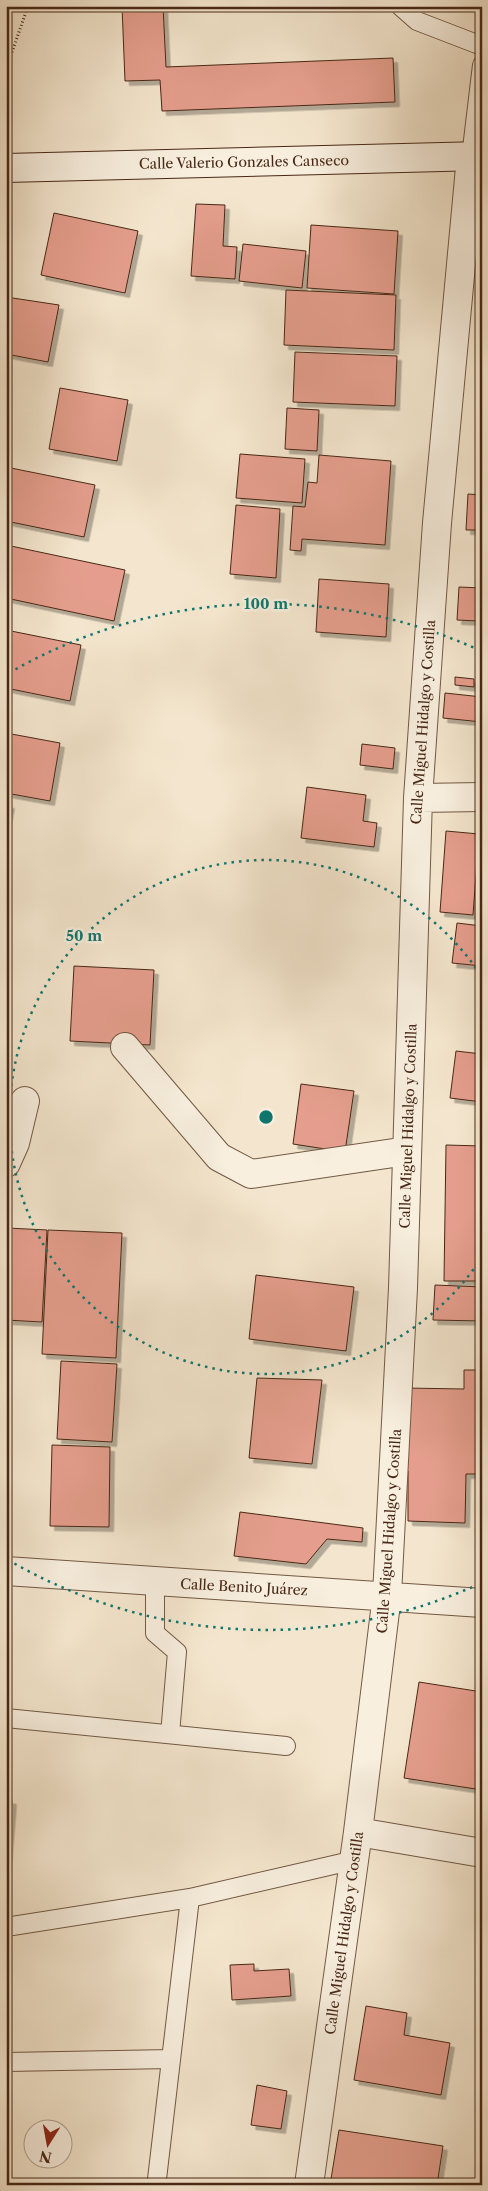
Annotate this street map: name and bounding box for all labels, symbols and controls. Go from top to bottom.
street label: Calle Valerio Gonzales Canseco [139,151,349,173]
text: 100 m [244,594,288,613]
street label: Calle Miguel Hidalgo y Costilla [407,618,439,825]
text: 50 m [66,926,102,945]
street label: Calle Miguel Hidalgo y Costilla [395,1023,421,1229]
centre of rings [257,1108,275,1126]
street label: Calle Miguel Hidalgo y Costilla [373,1427,405,1634]
street label: Calle Benito Juárez [180,1575,308,1599]
street label: Calle Miguel Hidalgo y Costilla [321,1830,367,2036]
north arrow [22,2118,72,2168]
text: N [38,2147,53,2167]

